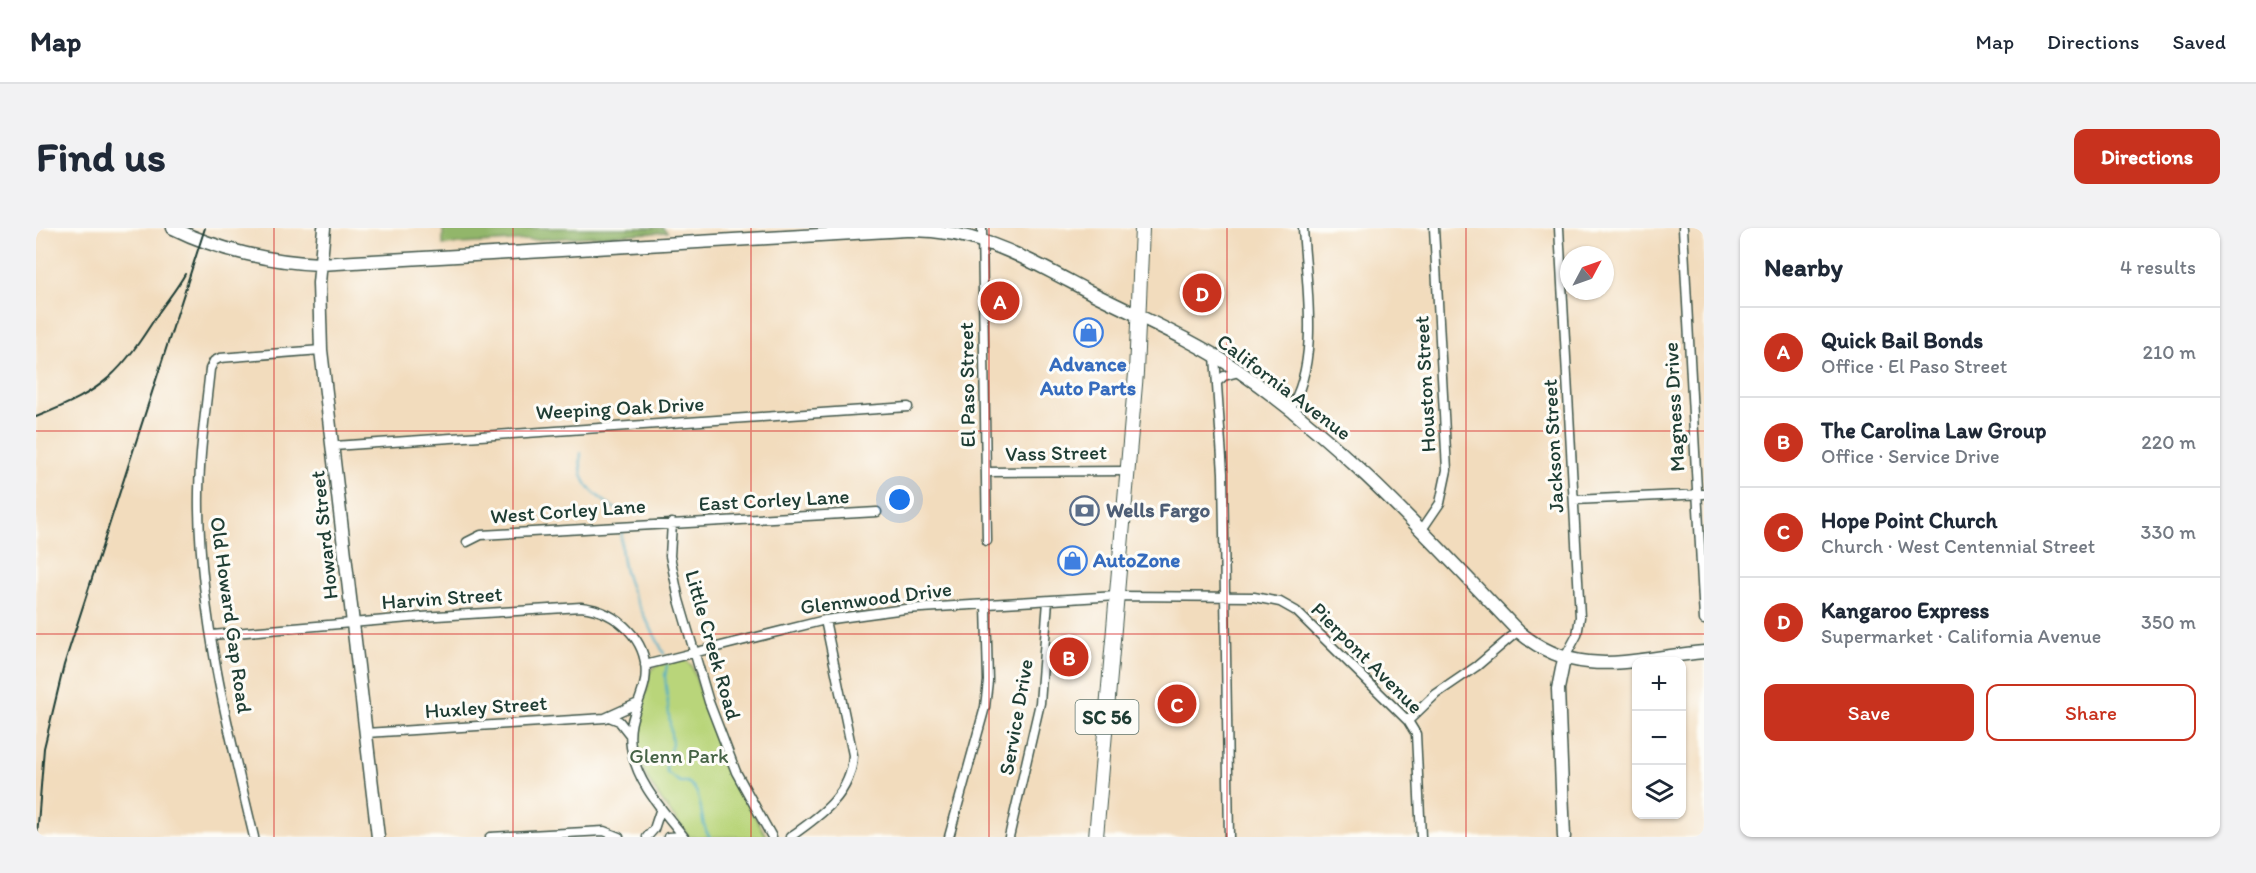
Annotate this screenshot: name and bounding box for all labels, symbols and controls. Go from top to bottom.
text: Map [30,24,81,58]
text: Map [1976,29,2014,54]
text: Directions [2047,29,2139,54]
text: Saved [2172,29,2226,54]
button: Directions [2074,129,2220,184]
text: Find us [36,131,166,182]
north arrow [1560,246,1614,300]
text: Nearby [1764,251,1843,283]
text: 4 results [2120,255,2196,279]
pin: D [1182,270,1222,316]
pin: A [980,278,1020,324]
street label: Houston Street [1408,315,1441,453]
shop icon: Advance Auto Parts [1072,317,1104,349]
street label: El Paso Street [953,322,980,448]
text: Quick Bail Bonds [1821,327,1983,354]
street label: California Avenue [1212,328,1356,445]
text: A [1777,340,1790,364]
text: 210 m [2143,340,2196,364]
street label: Magness Drive [1658,342,1689,472]
place label: Advance Auto Parts [1039,351,1136,400]
text: Office · El Paso Street [1821,354,2007,378]
street label: Jackson Street [1537,378,1568,514]
street label: Weeping Oak Drive [535,391,705,424]
text: The Carolina Law Group [1821,417,2046,444]
text: B [1777,430,1790,454]
text: 220 m [2141,430,2196,454]
street label: Vass Street [1005,439,1107,466]
text: Office · Service Drive [1821,444,2000,468]
street label: Howard Street [304,469,343,601]
street label: East Corley Lane [698,483,850,516]
your location [885,485,914,514]
street label: West Corley Lane [489,493,647,528]
bank icon: Wells Fargo [1069,494,1101,526]
place label: Wells Fargo [1106,497,1211,523]
text: Hope Point Church [1821,507,1997,534]
street label: Old Howard Gap Road [205,515,258,715]
text: C [1777,520,1790,544]
text: 330 m [2141,520,2196,544]
text: Church · West Centennial Street [1821,534,2095,558]
shop icon: AutoZone [1056,544,1088,576]
place label: AutoZone [1092,547,1180,572]
street label: Little Creek Road [680,567,747,723]
street label: Glennwood Drive [799,576,953,619]
street label: Harvin Street [381,581,503,614]
street label: Pierpont Avenue [1306,597,1428,719]
text: Kangaroo Express [1821,597,1989,624]
text: D [1777,610,1790,634]
text: 350 m [2141,610,2196,634]
text: Supermarket · California Avenue [1821,624,2101,648]
pin: B [1050,634,1088,680]
street label: Service Drive [993,657,1038,777]
map controls [1632,657,1686,819]
button: + [1632,657,1686,711]
pin: C [1158,682,1196,726]
button: Save [1764,684,1974,741]
button: Share [1986,684,2196,741]
street label: Huxley Street [424,690,548,723]
road number: SC 56 [1076,700,1138,734]
button: − [1632,711,1686,765]
park label: Glenn Park [629,743,729,768]
button: layers [1632,765,1686,819]

